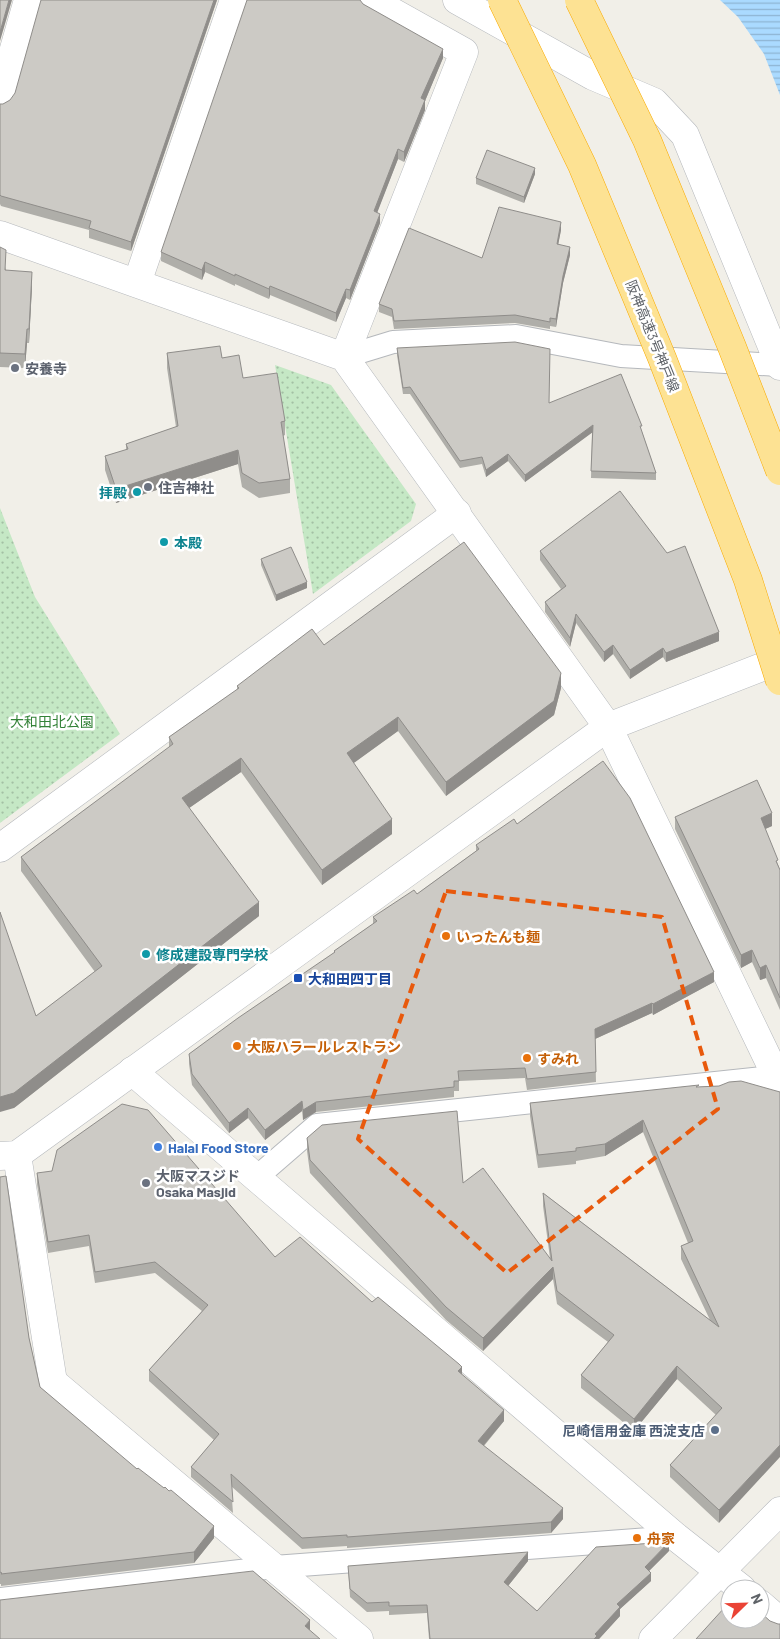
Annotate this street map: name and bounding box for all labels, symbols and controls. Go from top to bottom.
street label: 阪神高速3号神戸線 [623,278,683,394]
place label: 安養寺 [25,360,67,377]
marker: 安養寺 [9,362,21,374]
place label: 住吉神社 [158,479,214,496]
marker: 住吉神社 [142,481,154,493]
place label: 拝殿 [99,484,127,501]
marker: 拝殿 [131,486,143,498]
place label: 本殿 [174,534,202,551]
marker: 本殿 [158,536,170,548]
park label: 大和田北公園 [10,713,94,730]
place label: いったんも麺 [456,928,540,945]
marker: いったんも麺 [440,930,452,942]
place label: 修成建設専門学校 [156,946,268,963]
marker: 修成建設専門学校 [140,948,152,960]
place label: 大和田四丁目 [308,970,392,987]
marker: 大和田四丁目 [292,972,304,984]
place label: 大阪ハラールレストラン [247,1038,401,1055]
marker: 大阪ハラールレストラン [231,1040,243,1052]
place label: すみれ [537,1050,579,1067]
marker: すみれ [521,1052,533,1064]
place label: Halal Food Store [168,1139,269,1156]
marker: Halal Food Store [152,1141,164,1153]
place label: 大阪マスジド Osaka Masjid [156,1167,240,1200]
marker: 大阪マスジド Osaka Masjid [140,1177,152,1189]
place label: 尼崎信用金庫 西淀支店 [562,1422,705,1439]
marker: 尼崎信用金庫 西淀支店 [709,1424,721,1436]
place label: 舟家 [647,1530,675,1547]
marker: 舟家 [631,1532,643,1544]
north arrow [720,1579,770,1629]
text: N [748,1591,767,1606]

